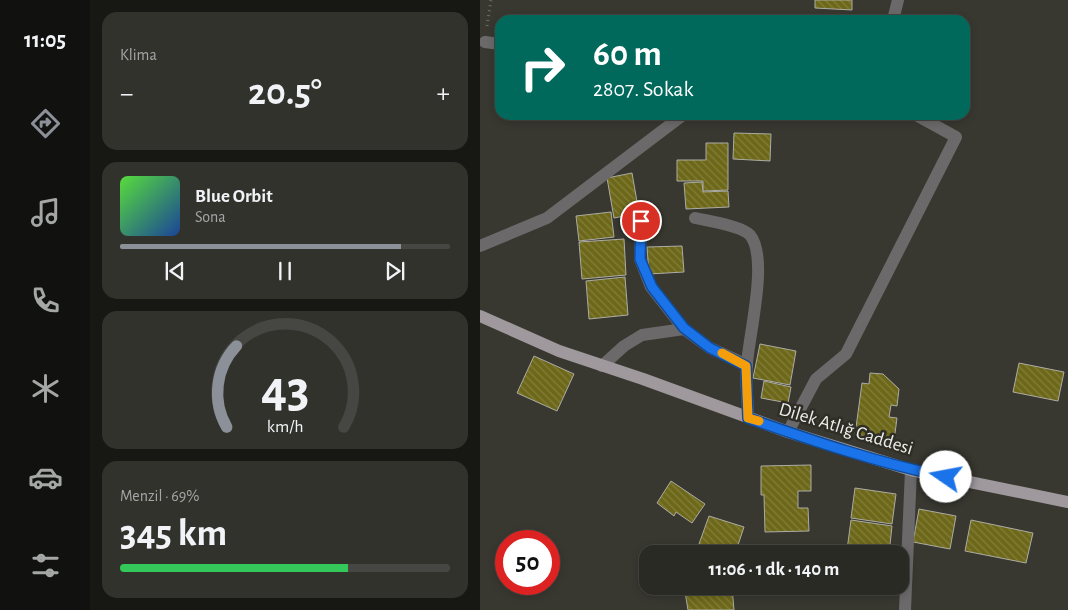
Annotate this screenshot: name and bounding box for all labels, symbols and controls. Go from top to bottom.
text: 11:05 [24,29,66,51]
icon: right [510,35,575,100]
text: 60 m [593,37,662,72]
text: Klima [120,47,157,63]
text: 20.5° [248,74,322,112]
text: 2807. Sokak [593,78,693,100]
text: − [120,80,133,108]
text: + [437,80,450,108]
icon: directions [28,106,63,141]
text: Blue Orbit [195,187,273,206]
icon: music [28,195,63,230]
pin [620,200,662,242]
icon: arrive [627,207,655,235]
text: Sona [195,209,226,225]
icon: previous [161,257,189,285]
icon: pause [271,257,299,285]
icon: next [381,257,409,285]
icon: phone [28,283,63,318]
text: 43 [261,364,309,416]
icon: climate [28,371,63,406]
street label: Dilek Atlığ Caddesi [777,400,915,458]
text: km/h [267,418,303,436]
position arrow [919,450,971,502]
icon: car [28,460,63,495]
text: Menzil · 69% [120,488,200,504]
text: 345 km [120,515,227,553]
speed limit sign: 50 [495,530,560,595]
icon: filters [28,548,63,583]
text: 11:06 · 1 dk · 140 m [709,560,839,579]

